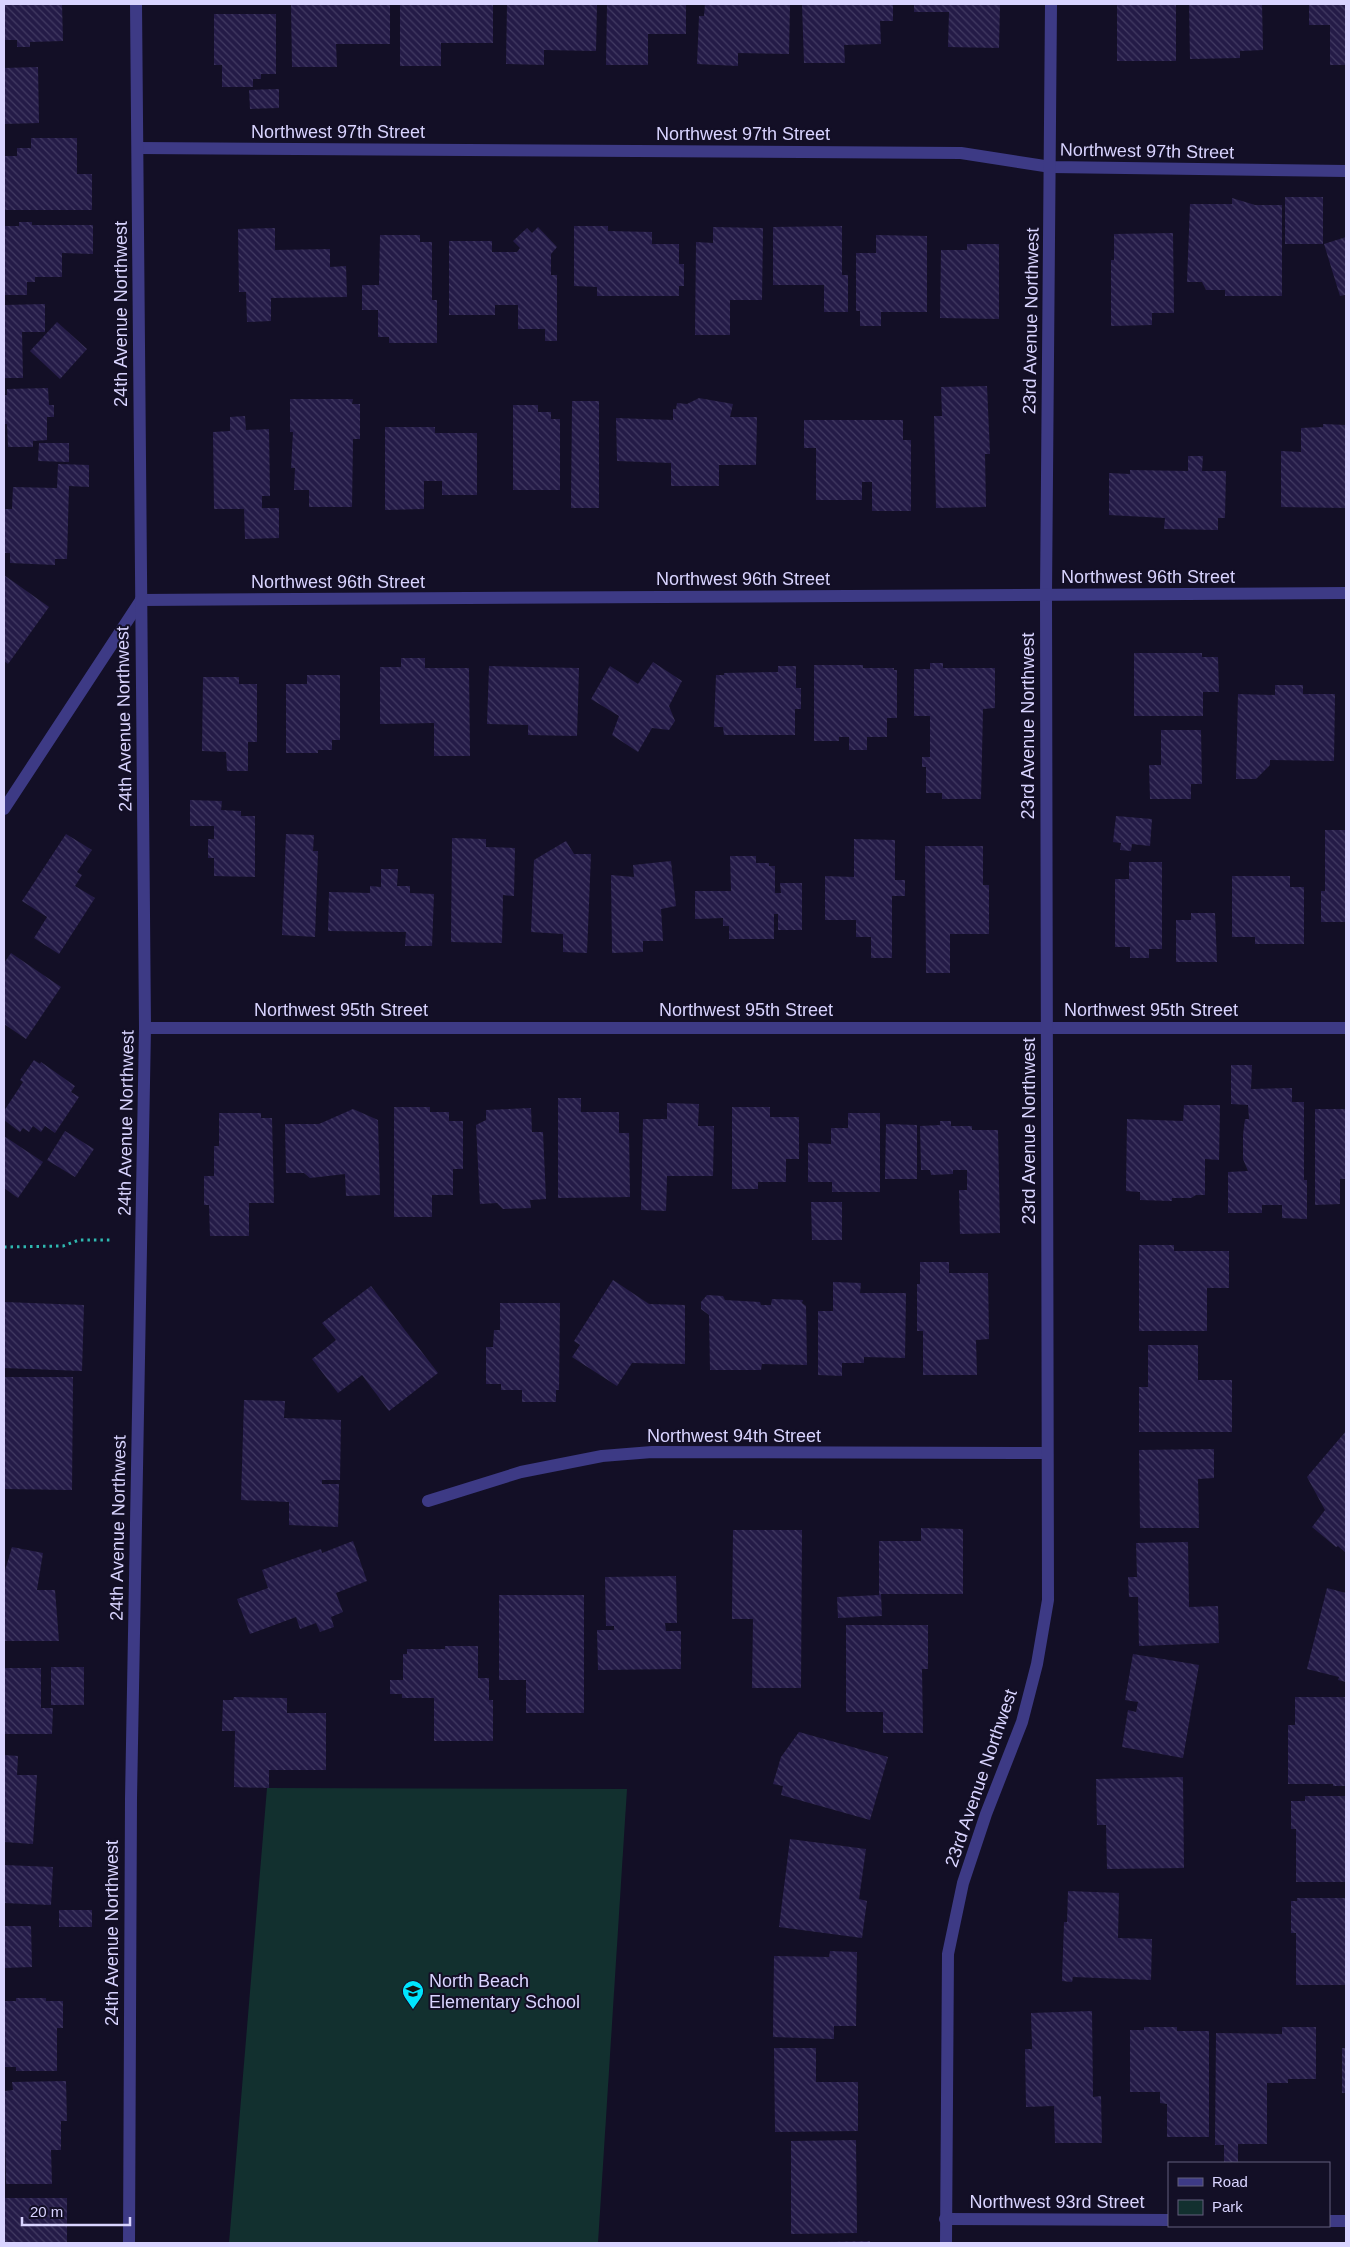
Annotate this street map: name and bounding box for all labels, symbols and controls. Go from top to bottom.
street label: Northwest 97th Street [251,122,425,142]
street label: Northwest 97th Street [656,124,830,144]
street label: Northwest 97th Street [1060,139,1234,163]
street label: 24th Avenue Northwest [111,221,131,407]
street label: 23rd Avenue Northwest [1019,227,1043,415]
street label: Northwest 96th Street [1061,567,1235,587]
street label: Northwest 96th Street [656,569,830,589]
street label: Northwest 96th Street [251,572,425,592]
street label: 24th Avenue Northwest [112,626,136,812]
street label: 23rd Avenue Northwest [1018,633,1038,819]
street label: Northwest 95th Street [254,1000,428,1020]
street label: Northwest 95th Street [659,1000,833,1020]
street label: Northwest 95th Street [1064,1000,1238,1020]
street label: 24th Avenue Northwest [114,1030,138,1216]
street label: 23rd Avenue Northwest [1019,1038,1039,1224]
street label: Northwest 94th Street [647,1426,821,1446]
street label: 24th Avenue Northwest [106,1435,130,1621]
street label: 23rd Avenue Northwest [941,1686,1021,1870]
street label: 24th Avenue Northwest [102,1840,122,2026]
place label: North Beach Elementary School [429,1971,580,2012]
school or university icon: North Beach Elementary School [401,1979,425,2010]
legend [1168,2162,1330,2227]
text: Road [1212,2173,1248,2190]
street label: Northwest 93rd Street [969,2192,1145,2212]
scale bar [22,2194,130,2226]
text: Park [1212,2198,1243,2215]
text: 20 m [30,2203,63,2220]

